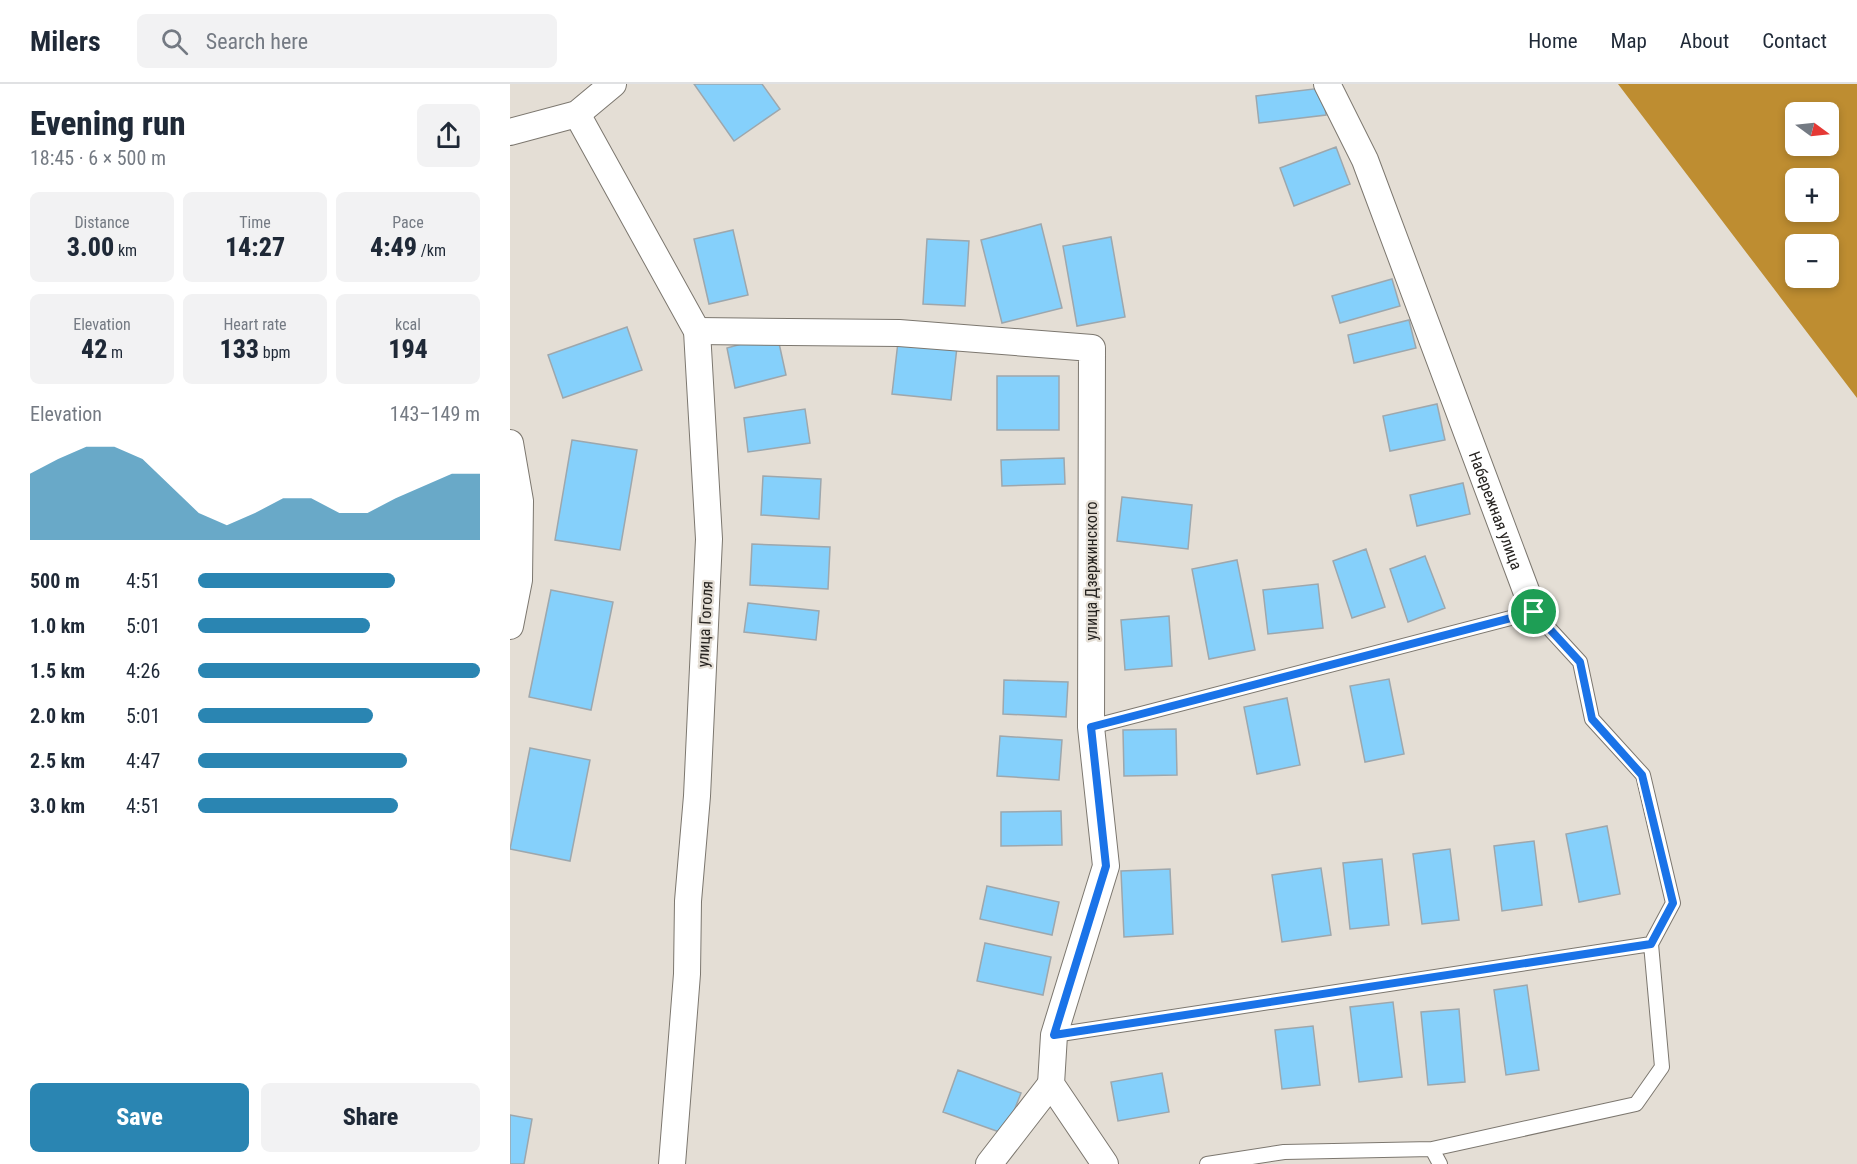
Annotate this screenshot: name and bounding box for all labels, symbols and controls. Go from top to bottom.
search box [137,14,557,68]
text: Milers [30,25,101,58]
icon: search [158,25,191,58]
text: Search here [206,29,308,54]
text: Home [1528,29,1578,53]
text: Map [1611,29,1647,53]
text: About [1680,29,1729,53]
text: Contact [1762,29,1827,53]
north arrow [1785,102,1839,156]
map controls [1785,102,1839,288]
text: Evening run [30,104,186,143]
button: share [417,104,480,167]
text: 18:45 · 6 × 500 m [30,146,166,170]
button: + [1785,168,1839,222]
text: Distance [74,213,130,232]
text: Time [239,213,271,232]
text: Pace [392,213,424,232]
text: 3.00 [67,232,114,262]
text: 14:27 [225,232,285,262]
text: 4:49 [370,232,417,262]
button: − [1785,234,1839,288]
text: km [114,241,137,260]
text: /km [417,241,446,260]
text: Elevation [73,315,131,334]
text: Heart rate [223,315,287,334]
text: kcal [395,315,421,334]
text: 42 [81,334,107,364]
text: 133 [219,334,259,364]
text: 194 [388,334,428,364]
text: m [107,343,123,362]
text: bpm [259,343,291,362]
text: Elevation [30,402,102,426]
text: 143–149 m [390,402,480,426]
street label: Набережная улица [1465,449,1527,572]
street label: улица Дзержинского [1082,501,1101,641]
text: 500 m [30,569,80,593]
text: 4:51 [126,569,160,593]
street label: улица Гоголя [693,580,717,668]
pin [1508,586,1559,637]
icon: arrive [1517,595,1550,628]
text: 1.0 km [30,614,85,638]
text: 5:01 [126,614,160,638]
text: 1.5 km [30,659,85,683]
text: 4:26 [126,659,160,683]
text: 2.0 km [30,704,85,728]
text: 5:01 [126,704,160,728]
text: 2.5 km [30,749,85,773]
text: 4:47 [126,749,160,773]
text: 3.0 km [30,794,85,818]
text: 4:51 [126,794,160,818]
button: Save [30,1083,249,1152]
button: Share [261,1083,480,1152]

